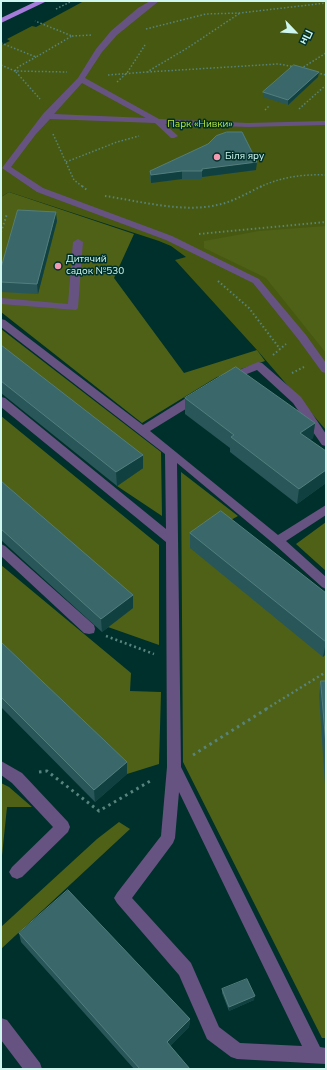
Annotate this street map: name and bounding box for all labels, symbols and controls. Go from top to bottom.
north arrow [275,12,315,52]
text: Пн [296,27,316,47]
park label: Парк «Нивки» [167,119,233,131]
place label: Біля яру [225,151,264,163]
marker: Біля яру [212,152,222,162]
place label: Дитячий садок №530 [66,254,124,278]
marker: Дитячий садок №530 [53,261,63,271]

